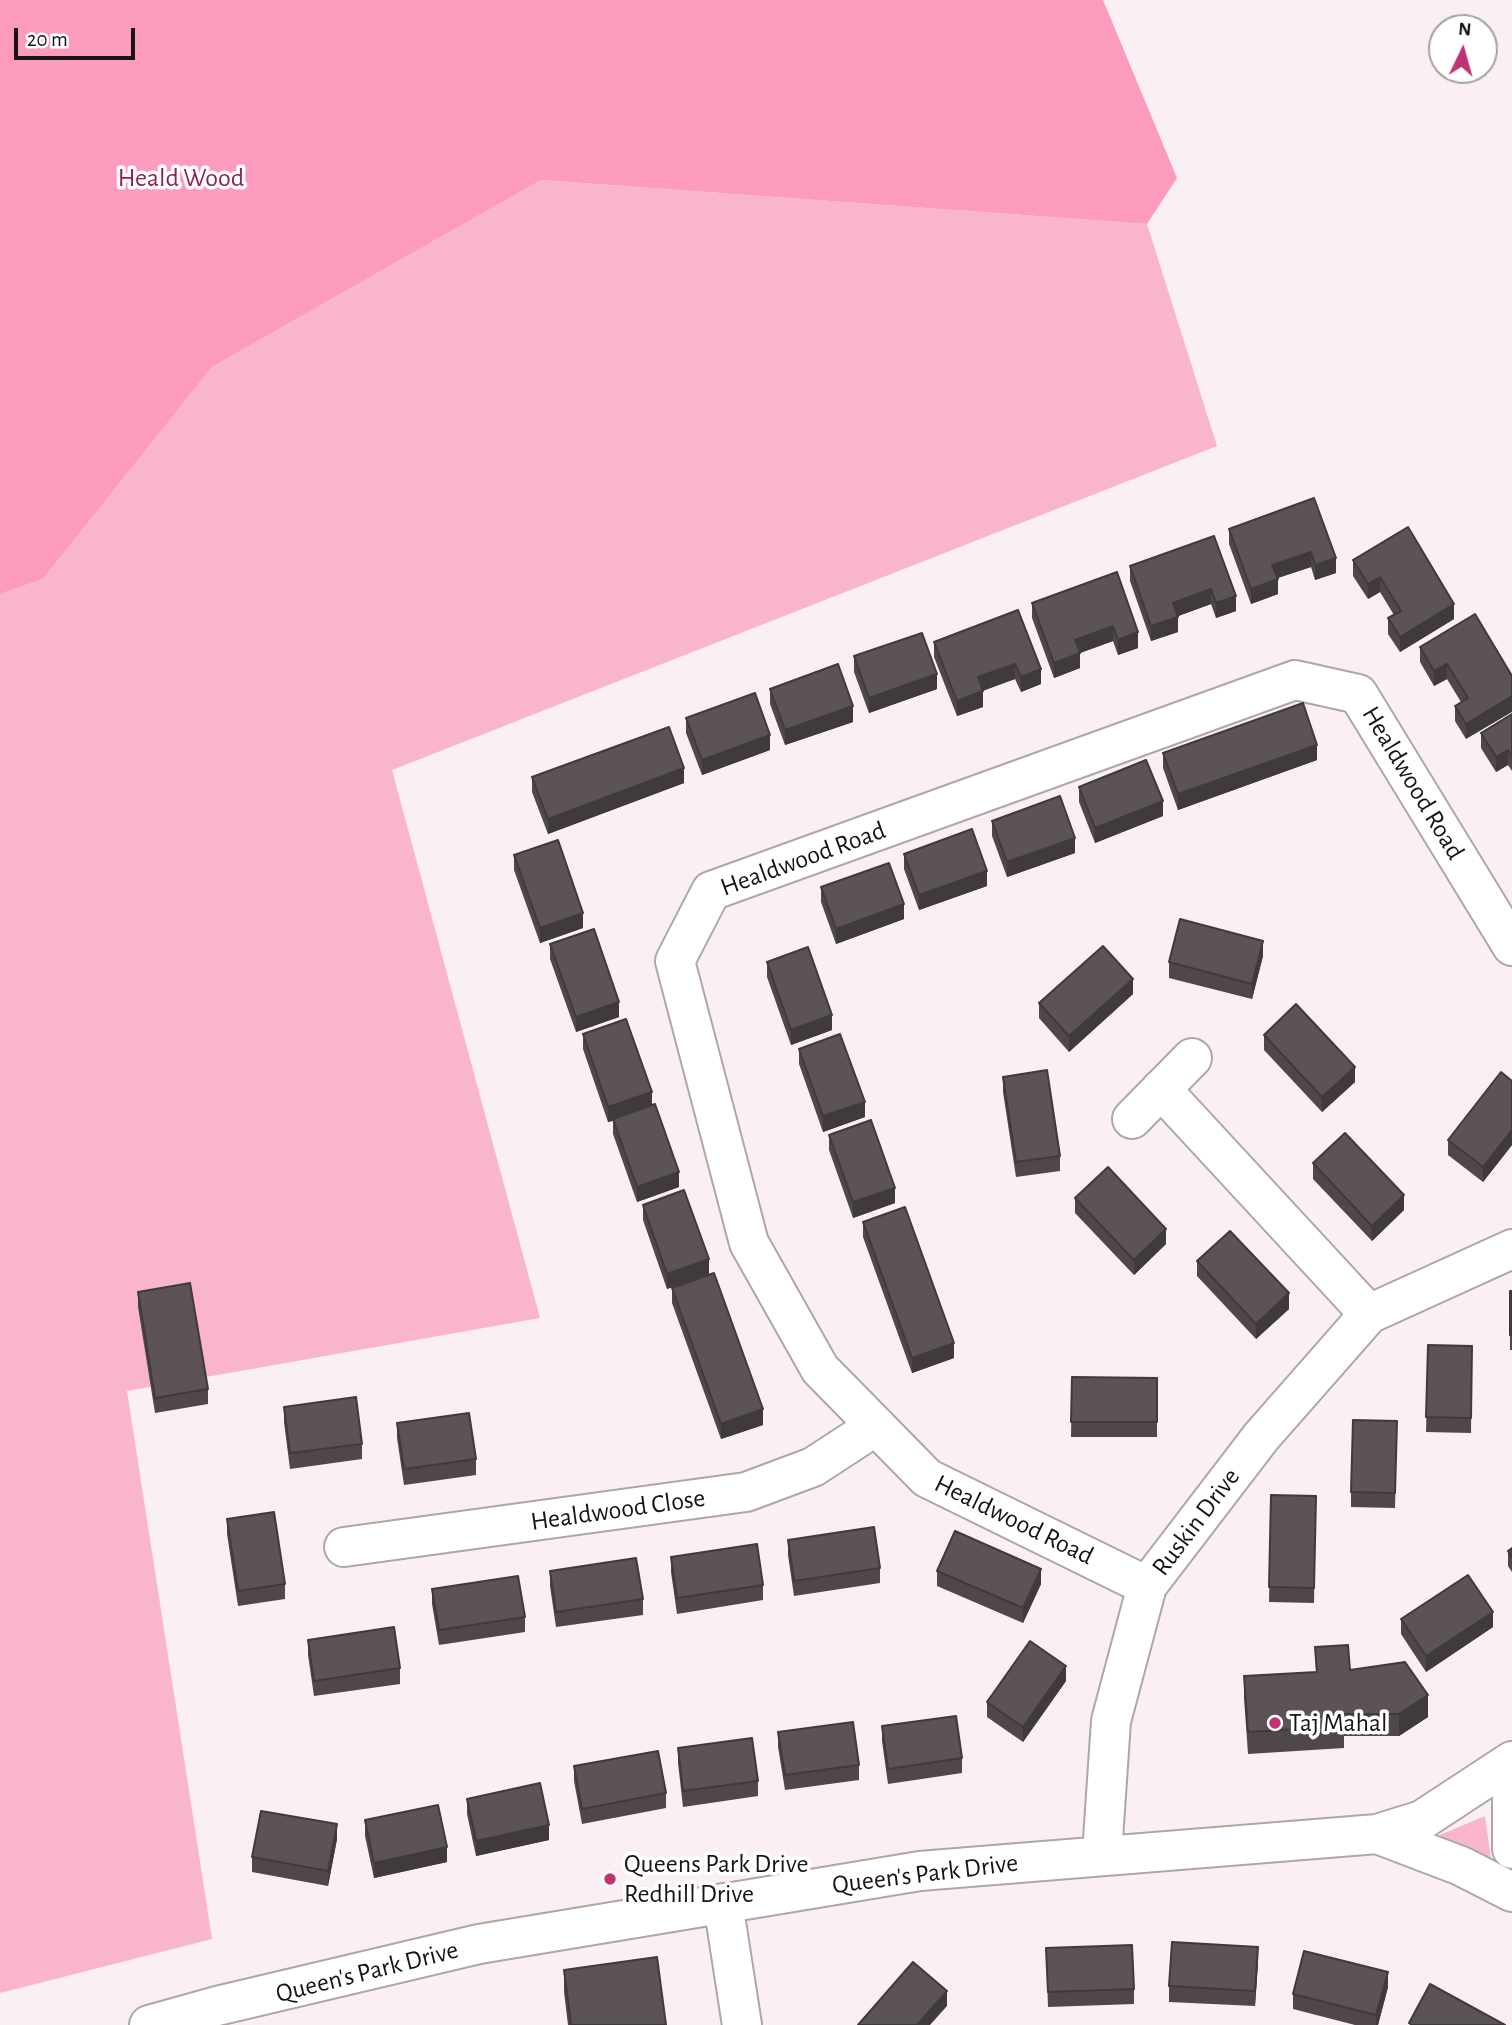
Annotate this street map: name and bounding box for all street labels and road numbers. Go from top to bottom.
street label: Healdwood Road [1355,701,1471,865]
street label: Healdwood Road [716,815,890,903]
street label: Ruskin Drive [1145,1462,1247,1582]
street label: Healdwood Road [929,1468,1099,1572]
street label: Healdwood Close [529,1482,707,1538]
street label: Queen's Park Drive [830,1847,1020,1901]
street label: Queen's Park Drive [272,1934,462,2010]

